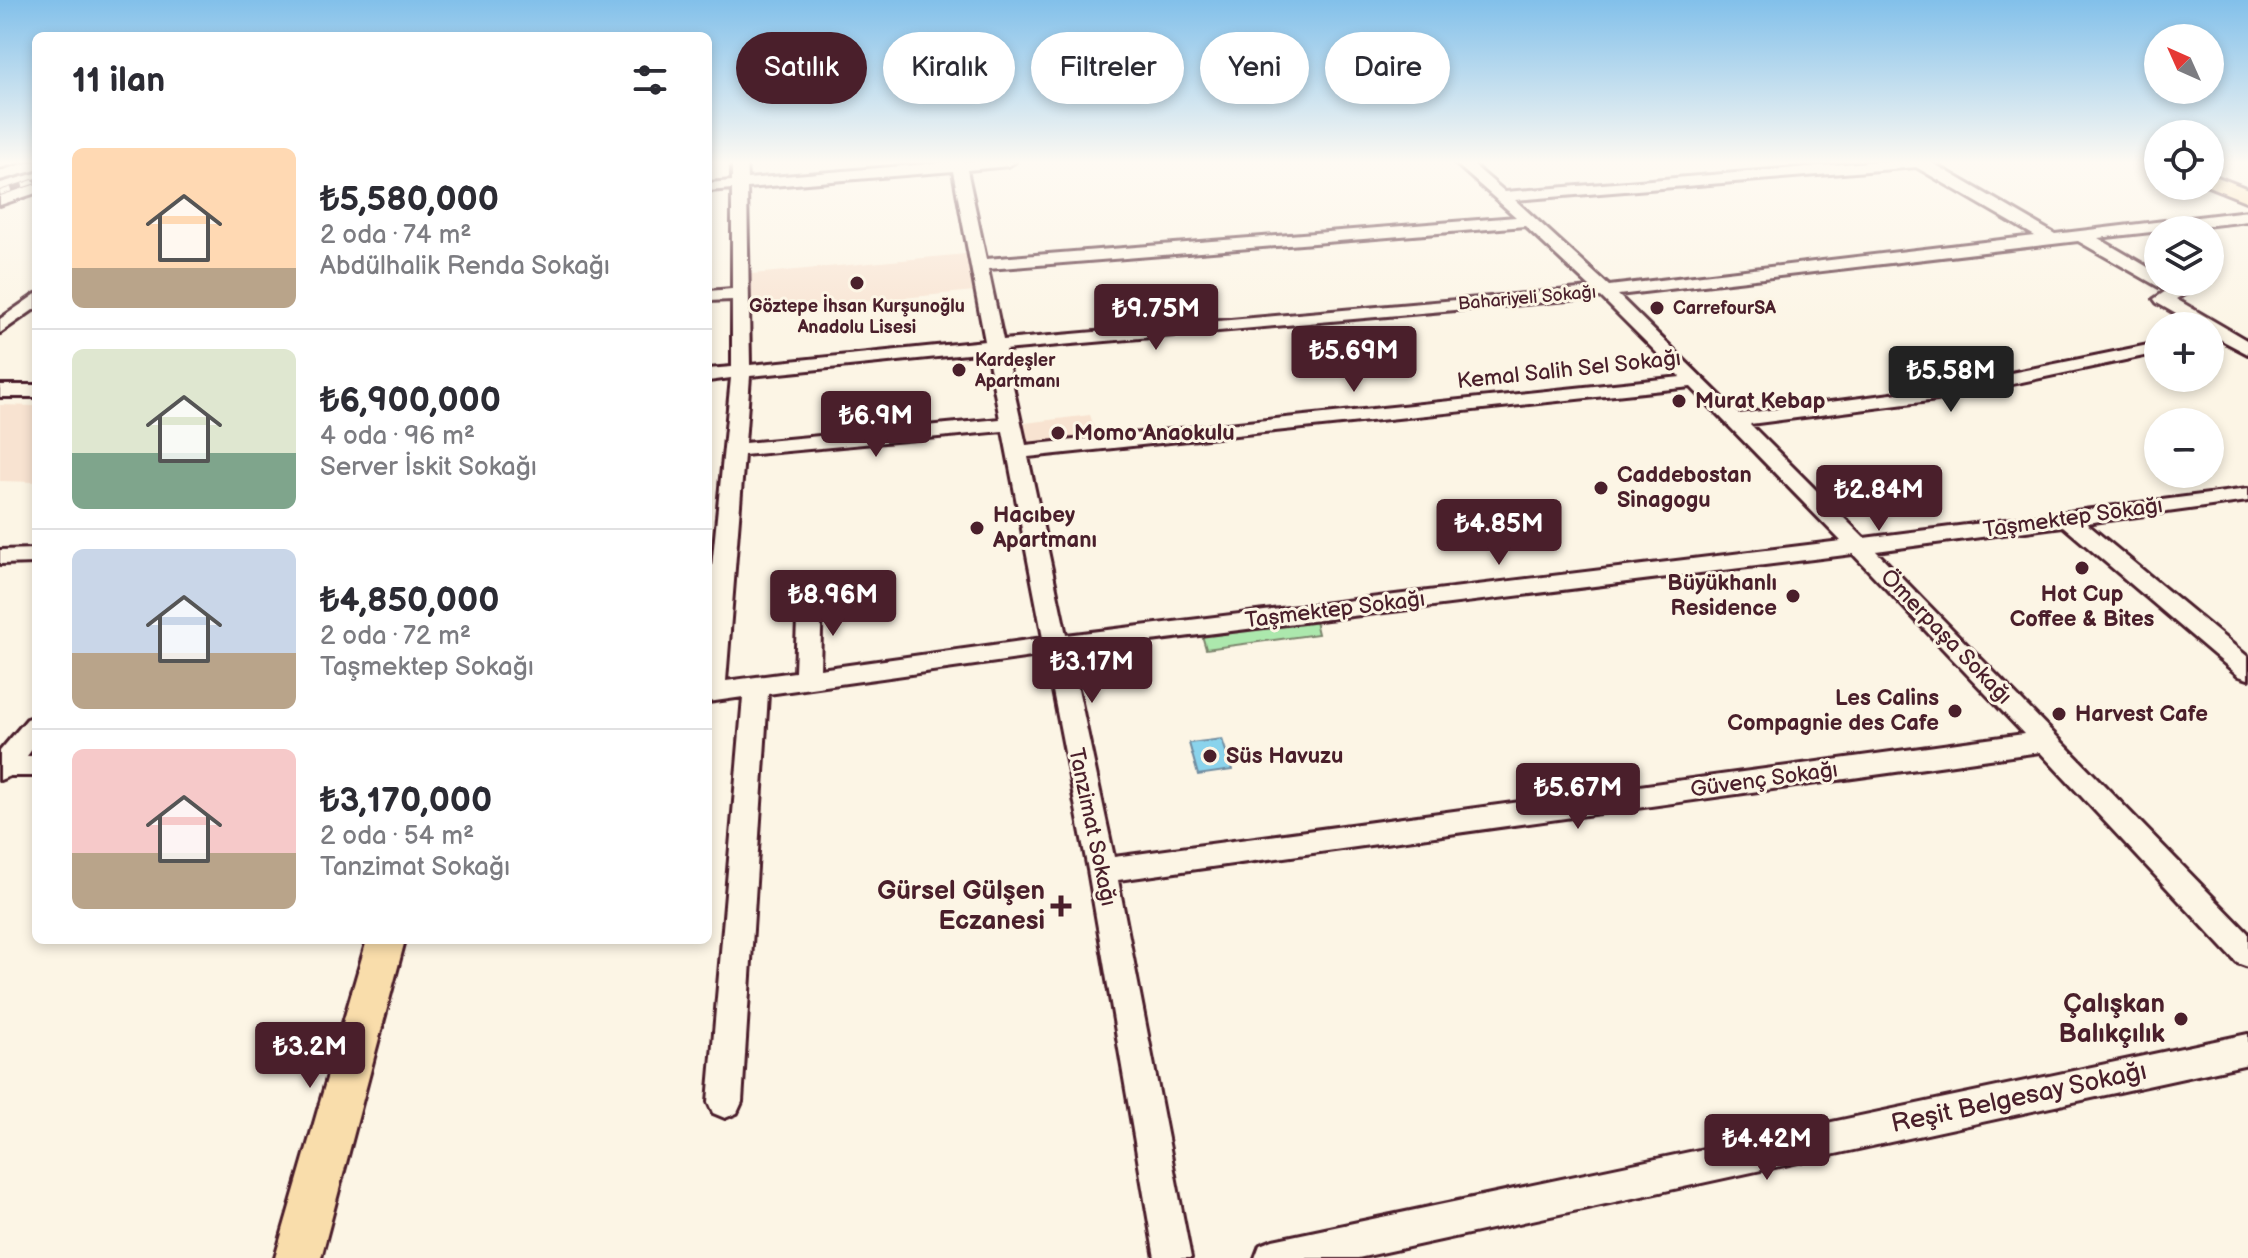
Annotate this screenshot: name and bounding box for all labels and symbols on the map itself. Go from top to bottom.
north arrow [2144,24,2224,104]
marker: Göztepe İhsan Kurşunoğlu Anadolu Lisesi [848,274,866,292]
street label: Bahariyeli Sokağı [1457,282,1597,314]
pin: ₺9.75M [1091,284,1221,352]
place label: Göztepe İhsan Kurşunoğlu Anadolu Lisesi [749,293,965,338]
place label: CarrefourSA [1673,298,1777,319]
marker: CarrefourSA [1648,299,1666,317]
pin: ₺5.69M [1289,326,1419,394]
street label: Kemal Salih Sel Sokağı [1456,345,1682,395]
pin: ₺5.58M [1886,346,2016,414]
place label: Kardeşler Apartmanı [974,350,1060,392]
marker: Kardeşler Apartmanı [950,361,968,379]
place label: Murat Kebap [1695,388,1825,415]
pin: ₺6.9M [820,391,932,459]
marker: Murat Kebap [1670,392,1688,410]
place label: Momo Anaokulu [1074,420,1235,447]
marker: Momo Anaokulu [1049,424,1067,442]
place label: Caddebostan Sinagogu [1617,462,1752,514]
pin: ₺2.84M [1814,465,1944,533]
marker: Caddebostan Sinagogu [1592,479,1610,497]
street label: Taşmektep Sokağı [1982,492,2164,544]
pin: ₺4.85M [1434,499,1564,567]
place label: Hacıbey Apartmanı [992,502,1097,554]
marker: Hacıbey Apartmanı [968,519,986,537]
marker: Hot Cup Coffee & Bites [2073,559,2091,577]
street label: Ömerpaşa Sokağı [1875,563,2018,710]
pin: ₺8.96M [768,570,898,638]
place label: Büyükhanlı Residence [1667,570,1777,622]
place label: Hot Cup Coffee & Bites [2010,581,2155,633]
street label: Taşmektep Sokağı [1244,586,1426,634]
marker: Büyükhanlı Residence [1784,587,1802,605]
pin: ₺3.17M [1027,637,1157,705]
place label: Les Calins Compagnie des Cafe [1727,685,1939,737]
place label: Harvest Cafe [2075,701,2208,728]
marker: Les Calins Compagnie des Cafe [1946,702,1964,720]
marker: Harvest Cafe [2050,705,2068,723]
place label: Süs Havuzu [1226,743,1343,770]
street label: Tanzimat Sokağı [1062,745,1122,909]
marker: Süs Havuzu [1201,747,1219,765]
street label: Güvenç Sokağı [1689,756,1839,804]
pin: ₺5.67M [1513,763,1643,831]
place label: Gürsel Gülşen Eczanesi [877,876,1045,937]
marker: Gürsel Gülşen Eczanesi [1052,897,1070,915]
place label: Çalışkan Balıkçılık [2058,989,2165,1050]
marker: Çalışkan Balıkçılık [2172,1010,2190,1028]
pin: ₺3.2M [254,1022,366,1090]
street label: Reşit Belgesay Sokağı [1889,1056,2149,1140]
pin: ₺4.42M [1702,1114,1832,1182]

